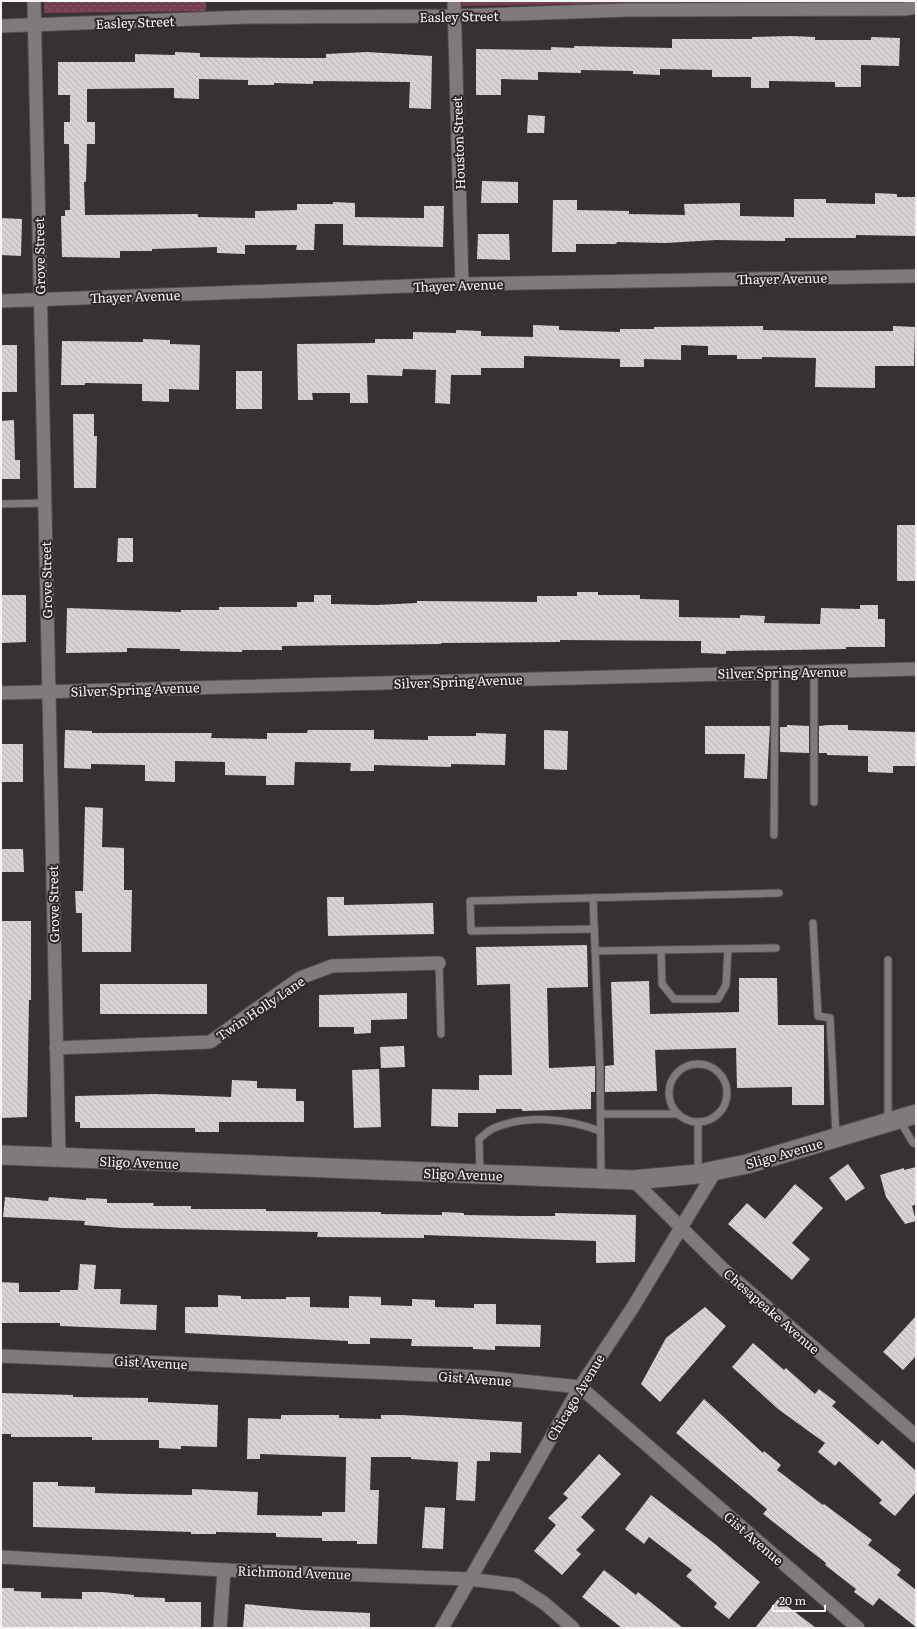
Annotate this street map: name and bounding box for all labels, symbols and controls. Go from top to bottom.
street label: Easley Street [419,6,499,26]
street label: Easley Street [95,11,176,33]
street label: Houston Street [447,95,469,190]
street label: Grove Street [29,217,49,295]
street label: Thayer Avenue [737,268,828,288]
street label: Thayer Avenue [412,274,504,296]
street label: Thayer Avenue [89,285,181,307]
street label: Grove Street [36,541,56,619]
street label: Silver Spring Avenue [717,661,847,683]
street label: Silver Spring Avenue [393,669,523,693]
street label: Silver Spring Avenue [70,677,200,701]
street label: Grove Street [43,865,63,943]
street label: Twin Holly Lane [212,971,308,1045]
street label: Sligo Avenue [743,1133,825,1173]
street label: Sligo Avenue [99,1151,179,1173]
street label: Sligo Avenue [423,1163,503,1185]
street label: Chesapeake Avenue [720,1264,824,1358]
street label: Chicago Avenue [542,1350,609,1444]
street label: Gist Avenue [114,1351,188,1373]
street label: Gist Avenue [438,1366,512,1390]
street label: Gist Avenue [720,1507,788,1569]
street label: Richmond Avenue [237,1561,351,1583]
scale bar [773,1587,825,1613]
text: 20 m [779,1591,806,1609]

